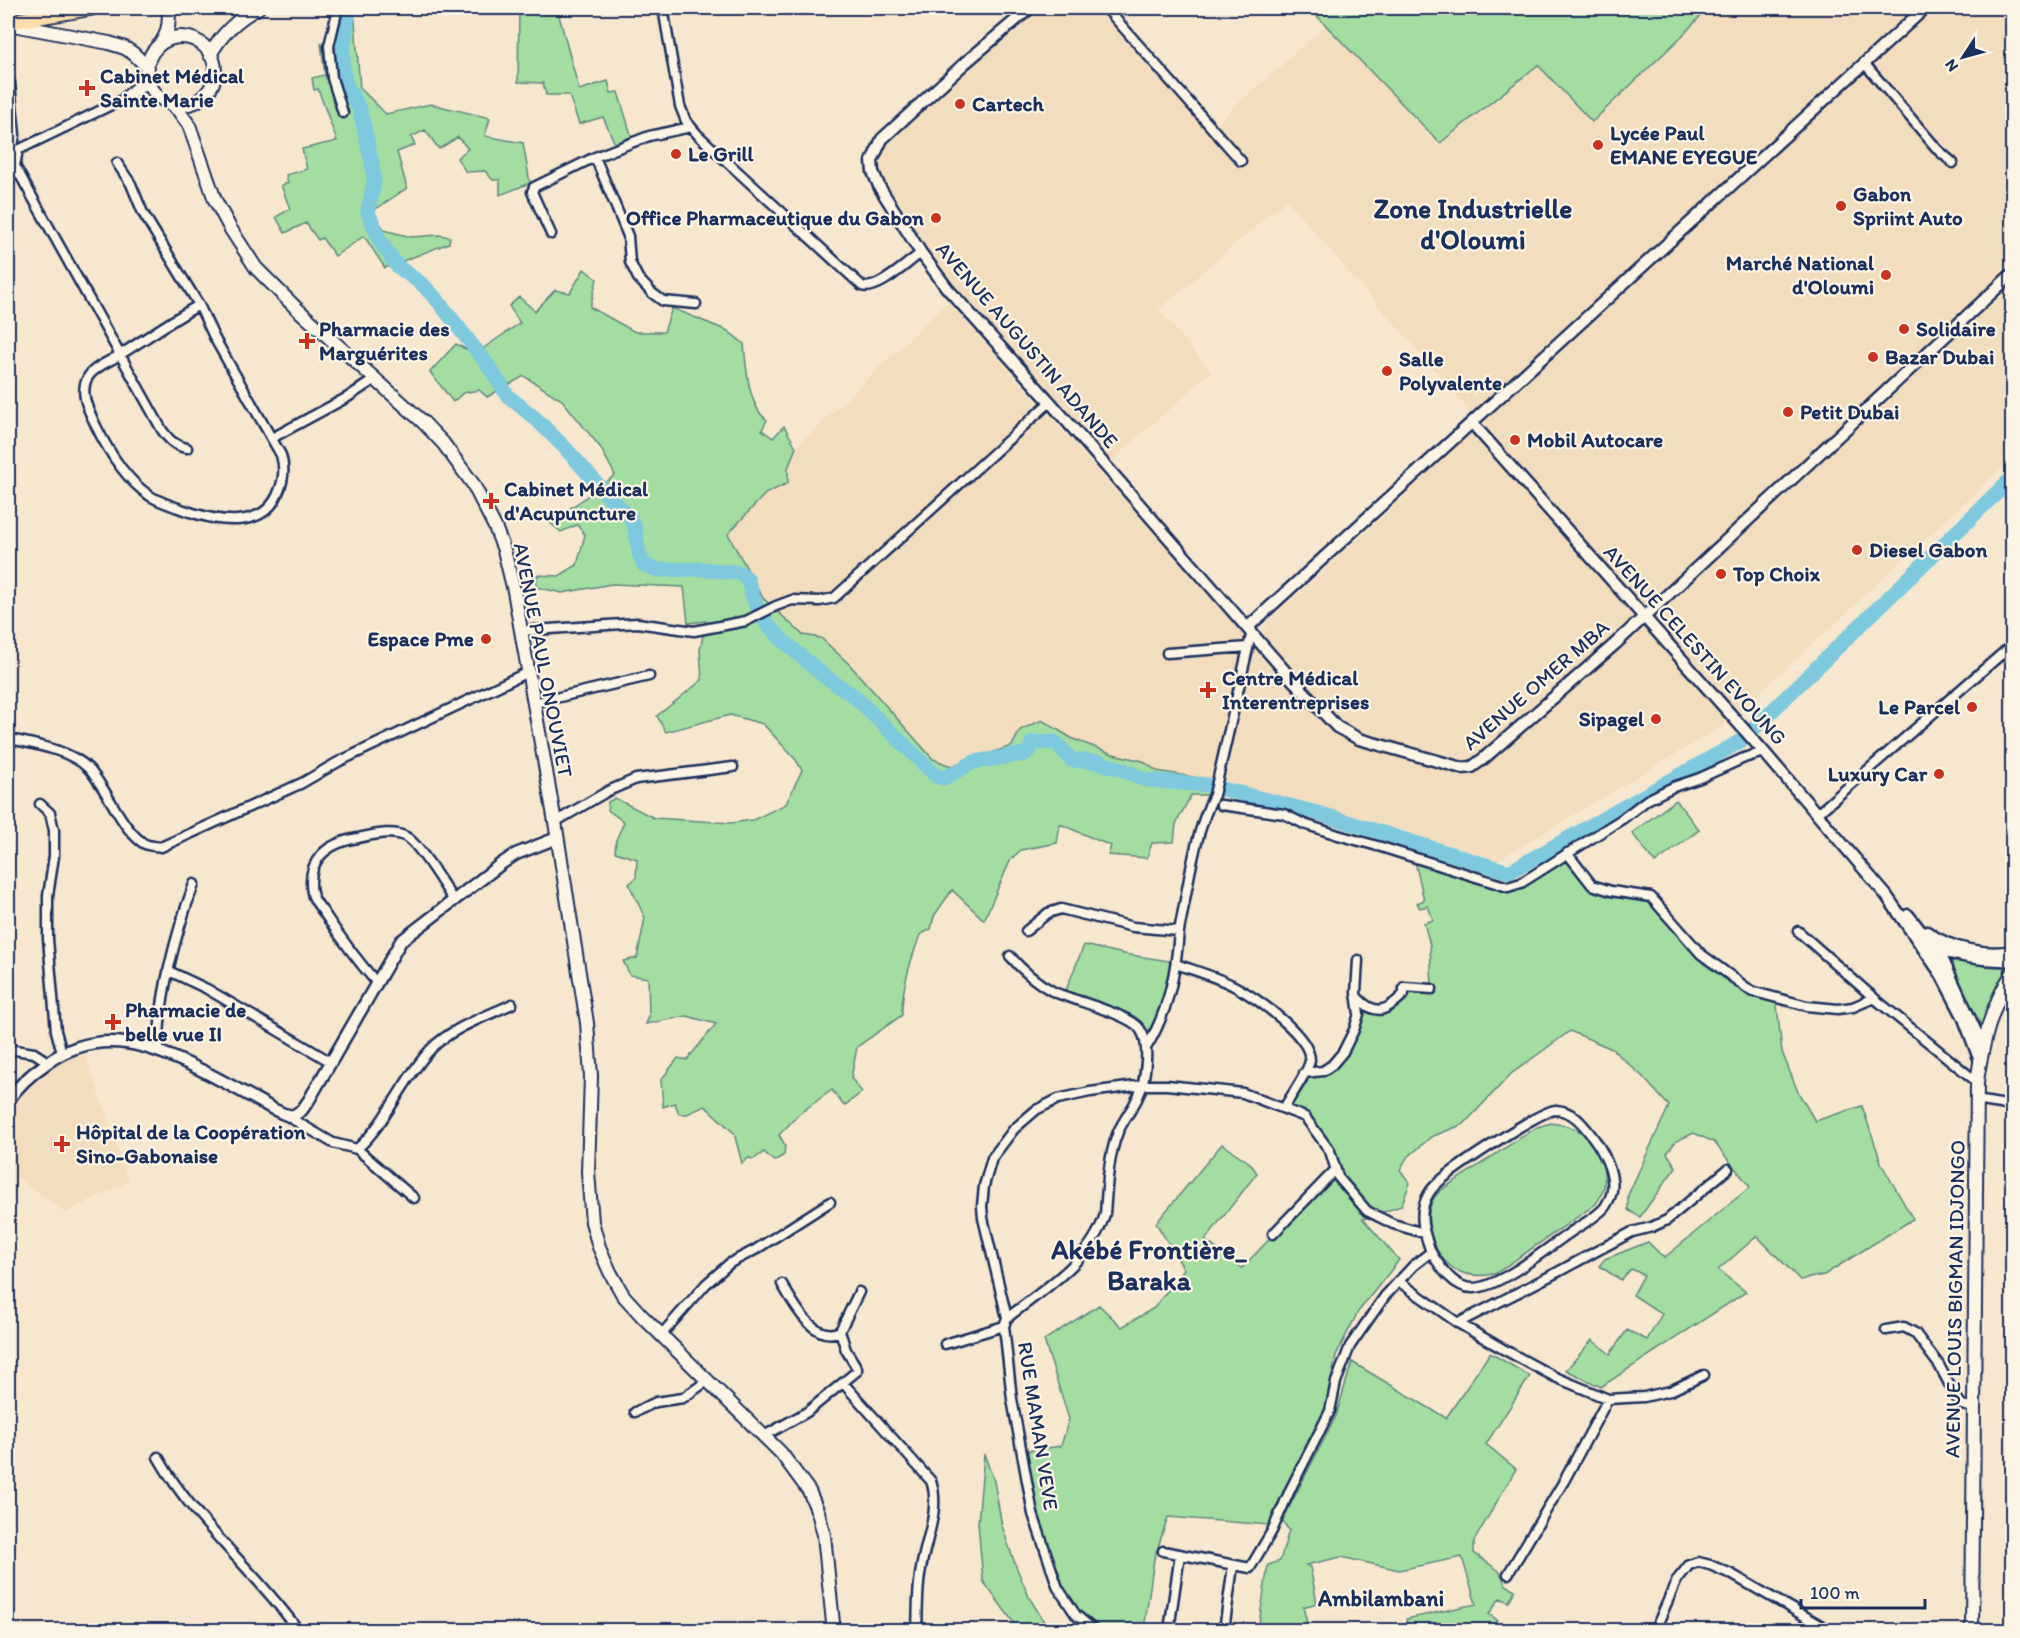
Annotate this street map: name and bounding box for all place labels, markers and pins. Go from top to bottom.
place label: Cabinet Médical Sainte Marie [100,63,245,112]
marker: Cabinet Médical Sainte Marie [78,79,96,97]
place label: Cartech [972,91,1044,116]
marker: Cartech [953,97,967,111]
place label: Lycée Paul EMANE EYEGUE [1610,120,1758,169]
marker: Lycée Paul EMANE EYEGUE [1591,138,1605,152]
place label: Le Grill [688,141,754,166]
marker: Le Grill [669,147,683,161]
place label: Gabon Spriint Auto [1853,181,1963,231]
marker: Gabon Spriint Auto [1834,199,1848,213]
place label: Office Pharmaceutique du Gabon [626,205,924,231]
marker: Office Pharmaceutique du Gabon [929,211,943,225]
place label: Marché National d'Oloumi [1726,250,1875,299]
marker: Marché National d'Oloumi [1879,268,1893,282]
place label: Pharmacie des Marguérites [319,316,450,366]
place label: Solidaire [1916,316,1996,341]
marker: Solidaire [1897,322,1911,336]
marker: Pharmacie des Marguérites [300,334,314,348]
place label: Bazar Dubai [1885,344,1995,369]
place label: Salle Polyvalente [1399,346,1502,396]
marker: Bazar Dubai [1866,350,1880,364]
marker: Salle Polyvalente [1380,364,1394,378]
place label: Petit Dubai [1800,399,1900,424]
marker: Petit Dubai [1781,405,1795,419]
place label: Mobil Autocare [1527,427,1663,452]
marker: Mobil Autocare [1508,433,1522,447]
place label: Cabinet Médical d'Acupuncture [504,476,649,526]
marker: Cabinet Médical d'Acupuncture [482,492,500,510]
place label: Diesel Gabon [1869,537,1987,562]
marker: Diesel Gabon [1850,543,1864,557]
place label: Top Choix [1732,561,1821,587]
marker: Top Choix [1714,567,1728,581]
place label: Espace Pme [367,626,474,652]
marker: Espace Pme [479,632,493,646]
place label: Centre Médical Interentreprises [1222,665,1369,715]
marker: Centre Médical Interentreprises [1199,681,1217,699]
place label: Le Parcel [1878,694,1961,719]
marker: Le Parcel [1965,700,1979,714]
place label: Sipagel [1579,706,1645,732]
marker: Sipagel [1649,712,1663,726]
place label: Luxury Car [1828,761,1928,787]
marker: Luxury Car [1932,767,1946,781]
place label: Pharmacie de belle vue II [125,997,246,1046]
marker: Pharmacie de belle vue II [106,1015,120,1029]
place label: Hôpital de la Coopération Sino-Gabonaise [76,1119,306,1168]
marker: Hôpital de la Coopération Sino-Gabonaise [53,1135,71,1153]

